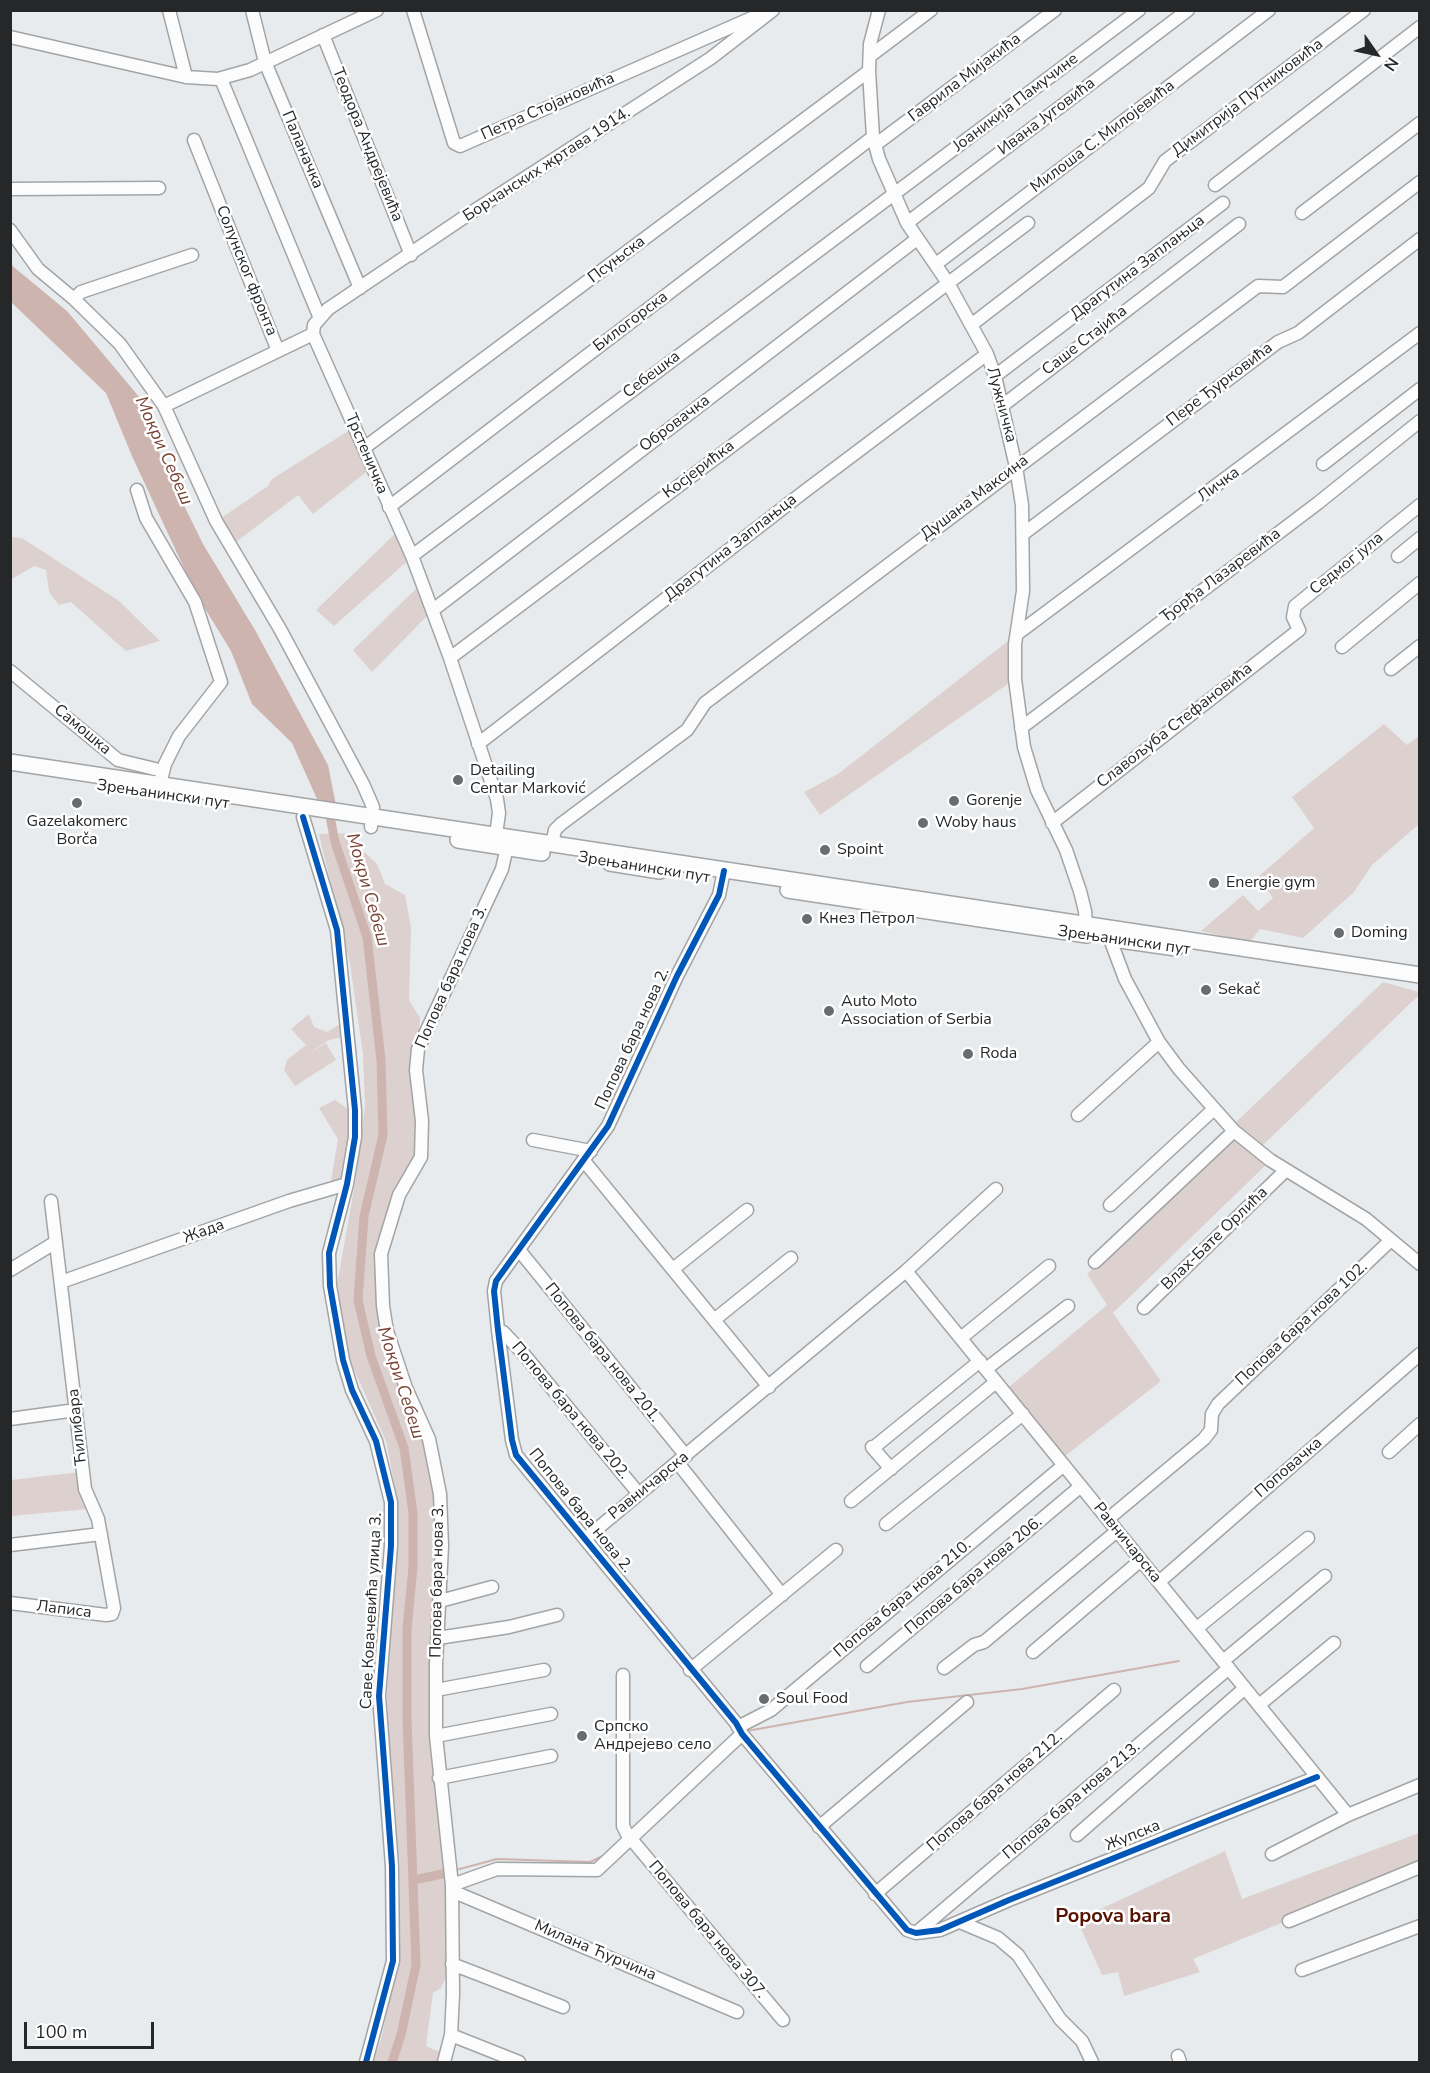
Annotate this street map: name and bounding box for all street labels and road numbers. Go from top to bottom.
street label: Гаврила Мијакића [905,29,1025,127]
street label: Димитрија Путниковића [1169,35,1327,161]
street label: Јоаникија Памучине [950,50,1082,156]
street label: Теодора Андрејевића [327,65,407,225]
street label: Петра Стојановића [478,69,618,145]
street label: Ивана Југовића [995,74,1099,160]
street label: Милоша С. Милојевића [1027,77,1179,197]
street label: Борчанских жртава 1914. [460,104,634,226]
street label: Паланачка [277,108,327,192]
street label: Солунског фронта [211,203,281,339]
street label: Драгутина Заплањца [1067,211,1209,325]
street label: Псуњска [585,232,649,288]
street label: Билогорска [590,288,672,356]
street label: Саше Стајића [1039,302,1131,380]
street label: Пере Ђурковића [1163,339,1277,431]
street label: Себешка [620,347,684,403]
street label: Лужничка [982,365,1020,445]
street label: Обровачка [636,391,714,457]
street label: Трстеничка [340,411,392,497]
street label: Косјерићка [659,437,739,503]
street label: Душана Максина [917,451,1033,545]
street label: Личка [1194,463,1244,507]
street label: Драгутина Заплањца [661,490,801,606]
street label: Ђорђа Лазаревића [1157,525,1285,627]
street label: Седмог јула [1306,529,1388,599]
street label: Славољуба Стефановића [1093,659,1257,793]
street label: Самошка [50,701,114,759]
street label: Зрењанински пут [96,776,230,814]
street label: Зрењанински пут [577,848,711,888]
street label: Попова бара нова 3. [412,903,492,1051]
street label: Зрењанински пут [1057,922,1191,960]
street label: Попова бара нова 2. [592,965,674,1113]
street label: Влах-Бате Орлића [1158,1183,1272,1295]
street label: Жада [181,1216,227,1248]
street label: Попова бара нова 102. [1232,1258,1372,1390]
street label: Попова бара нова 201. [540,1280,664,1426]
street label: Попова бара нова 202. [507,1338,633,1484]
street label: Ћилибара [64,1388,92,1466]
street label: Поповачка [1251,1434,1327,1502]
street label: Попова бара нова 2. [524,1445,636,1577]
street label: Равничарска [605,1448,693,1524]
street label: Равничарска [1089,1499,1165,1587]
street label: Попова бара нова 3. [427,1504,449,1658]
street label: Саве Ковачевића улица 3. [357,1512,387,1710]
street label: Попова бара нова 206. [901,1513,1047,1639]
street label: Попова бара нова 210. [830,1536,976,1662]
street label: Лаписа [35,1597,93,1623]
street label: Попова бара нова 212. [923,1728,1067,1856]
street label: Попова бара нова 213. [999,1738,1145,1864]
street label: Жупска [1103,1816,1163,1856]
street label: Попова бара нова 307. [644,1857,770,2003]
street label: Милана Ћурчина [531,1917,659,1985]

